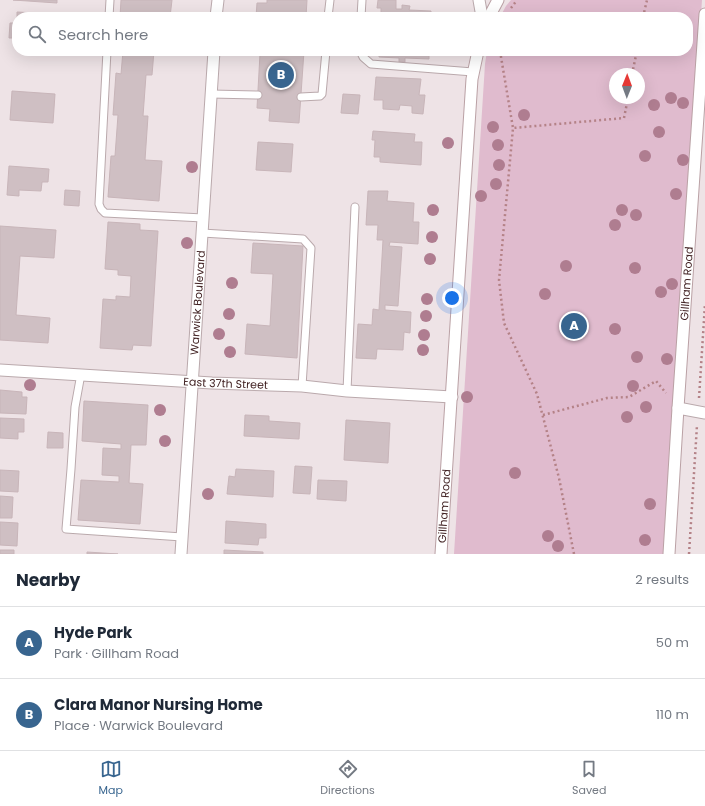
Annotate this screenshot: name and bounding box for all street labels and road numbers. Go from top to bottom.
street label: Gillham Road [676,246,697,321]
street label: Warwick Boulevard [186,250,209,355]
street label: East 37th Street [183,373,268,393]
street label: Gillham Road [434,469,455,544]

